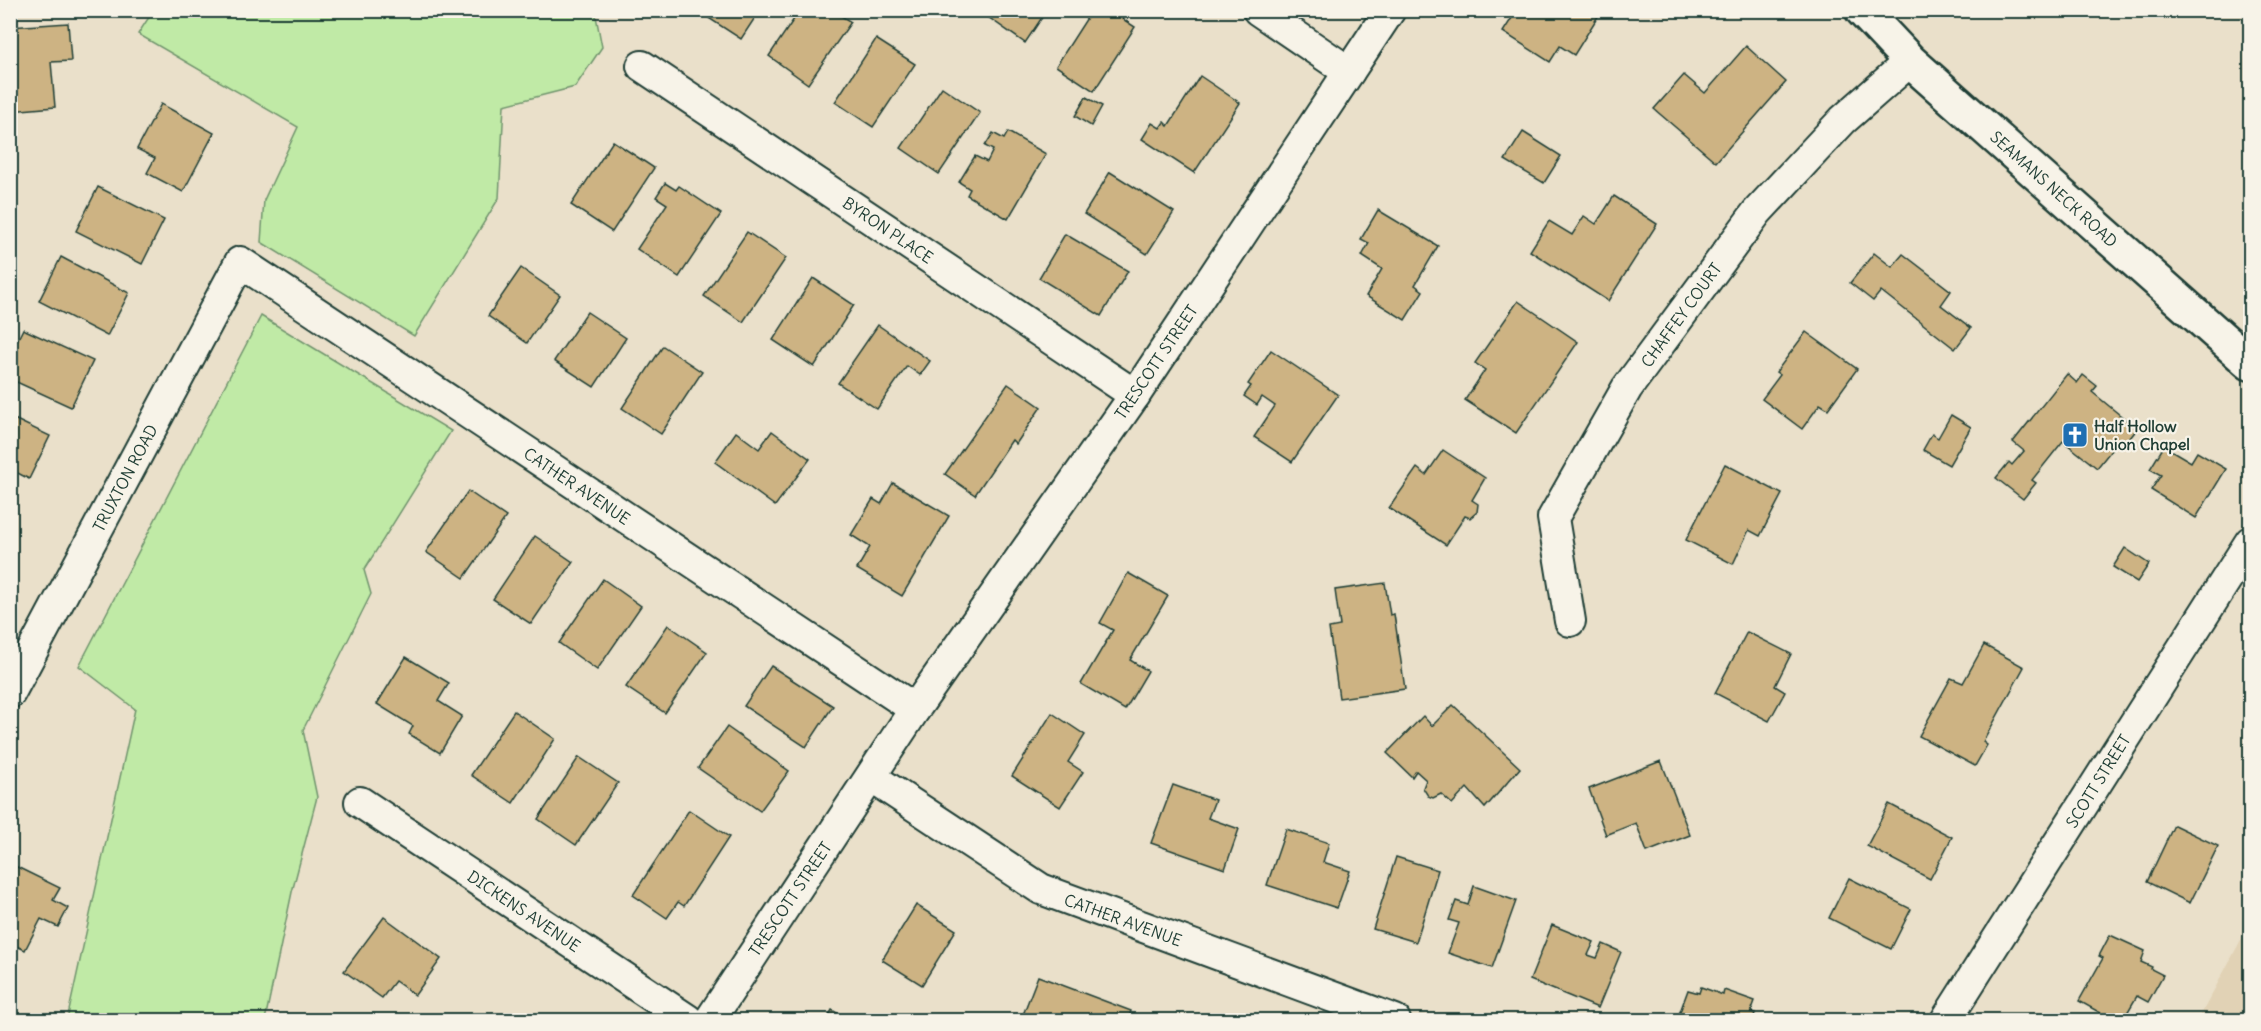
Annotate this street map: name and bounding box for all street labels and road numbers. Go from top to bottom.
street label: SEAMANS NECK ROAD [1986,127,2122,251]
street label: BYRON PLACE [839,192,937,268]
street label: CHAFFEY COURT [1636,259,1726,371]
street label: TRESCOTT STREET [1110,301,1202,423]
street label: TRUXTON ROAD [88,421,162,535]
street label: CATHER AVENUE [520,443,634,529]
street label: SCOTT STREET [2061,731,2135,831]
street label: TRESCOTT STREET [744,838,836,960]
street label: DICKENS AVENUE [464,866,584,956]
street label: CATHER AVENUE [1061,889,1185,951]

